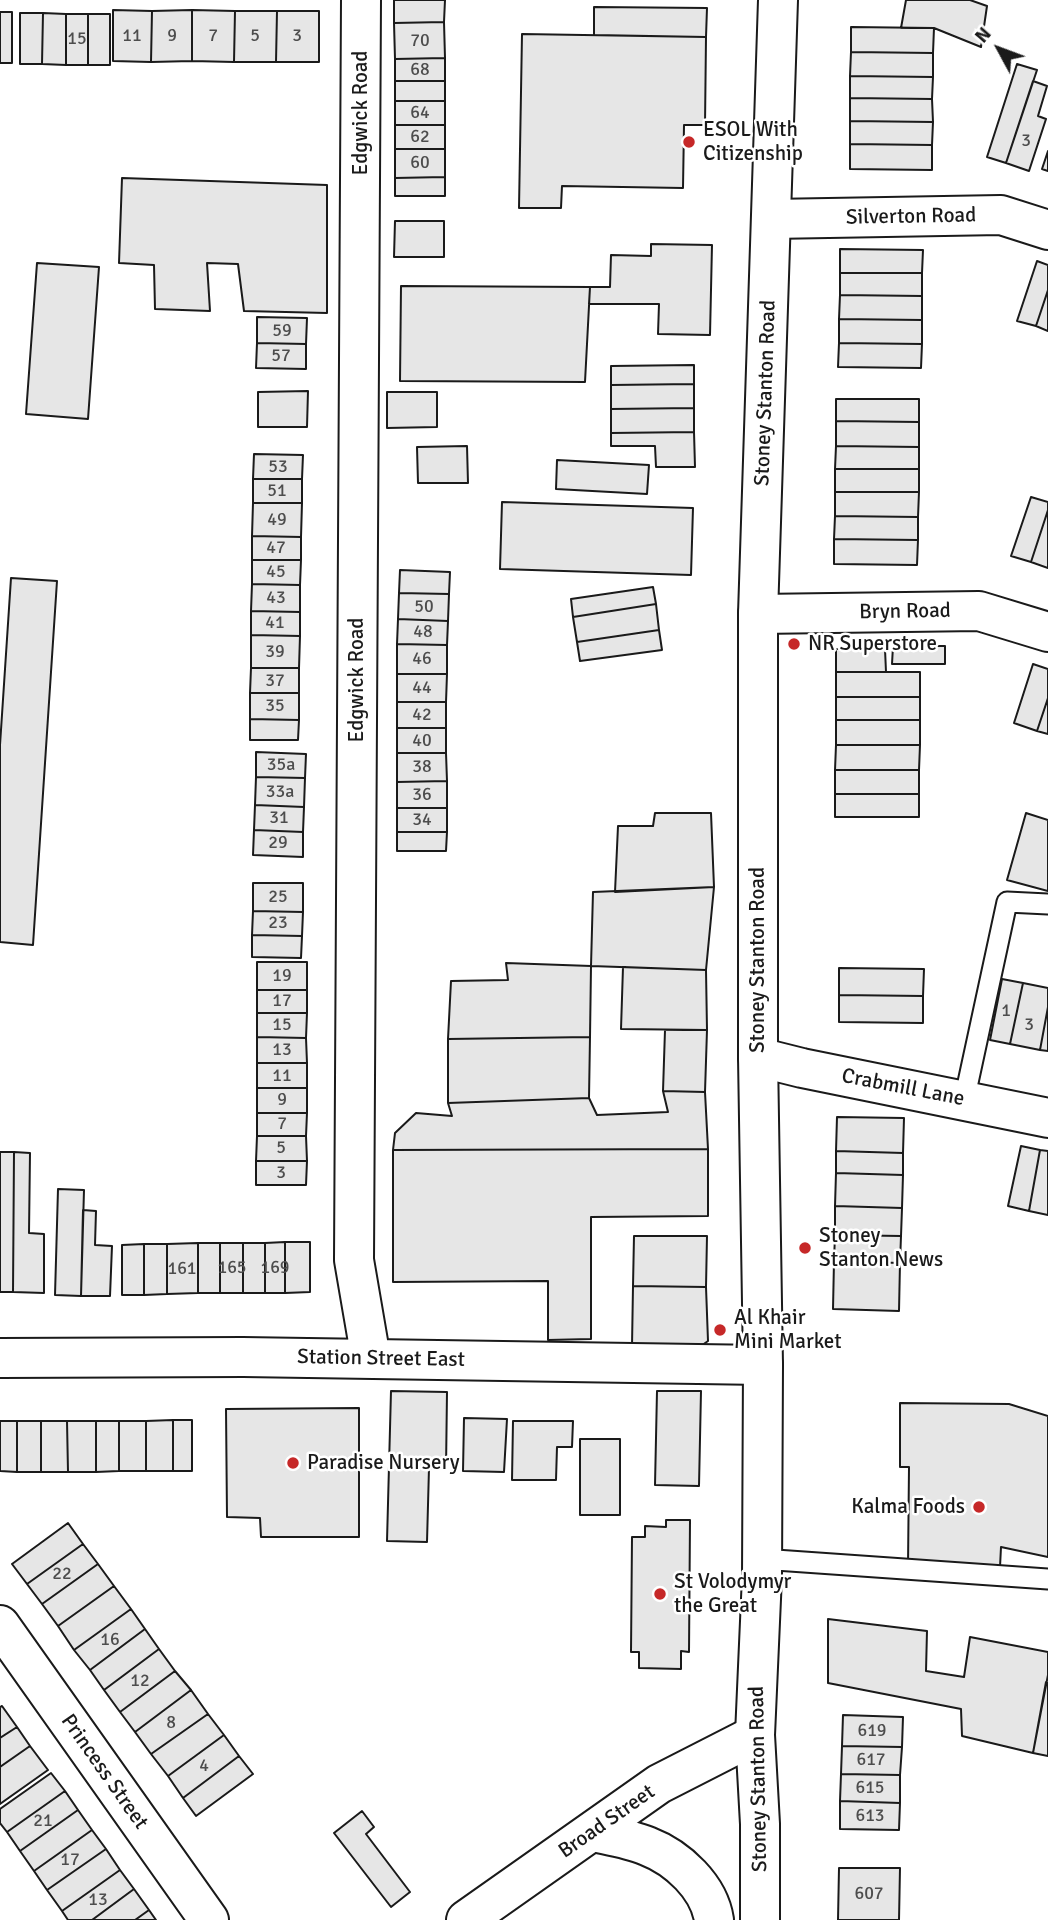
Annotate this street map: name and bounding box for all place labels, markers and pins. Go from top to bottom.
place label: ESOL With Citizenship [703,117,803,167]
marker: ESOL With Citizenship [681,134,697,150]
place label: NR Superstore [808,631,937,657]
marker: NR Superstore [786,636,802,652]
place label: Stoney Stanton News [819,1223,943,1273]
marker: Stoney Stanton News [797,1240,813,1256]
place label: Al Khair Mini Market [734,1305,842,1355]
marker: Al Khair Mini Market [712,1322,728,1338]
place label: Paradise Nursery [307,1450,460,1476]
marker: Paradise Nursery [285,1455,301,1471]
place label: Kalma Foods [851,1494,965,1520]
marker: Kalma Foods [971,1499,987,1515]
place label: St Volodymyr the Great [674,1569,791,1619]
marker: St Volodymyr the Great [652,1586,668,1602]

